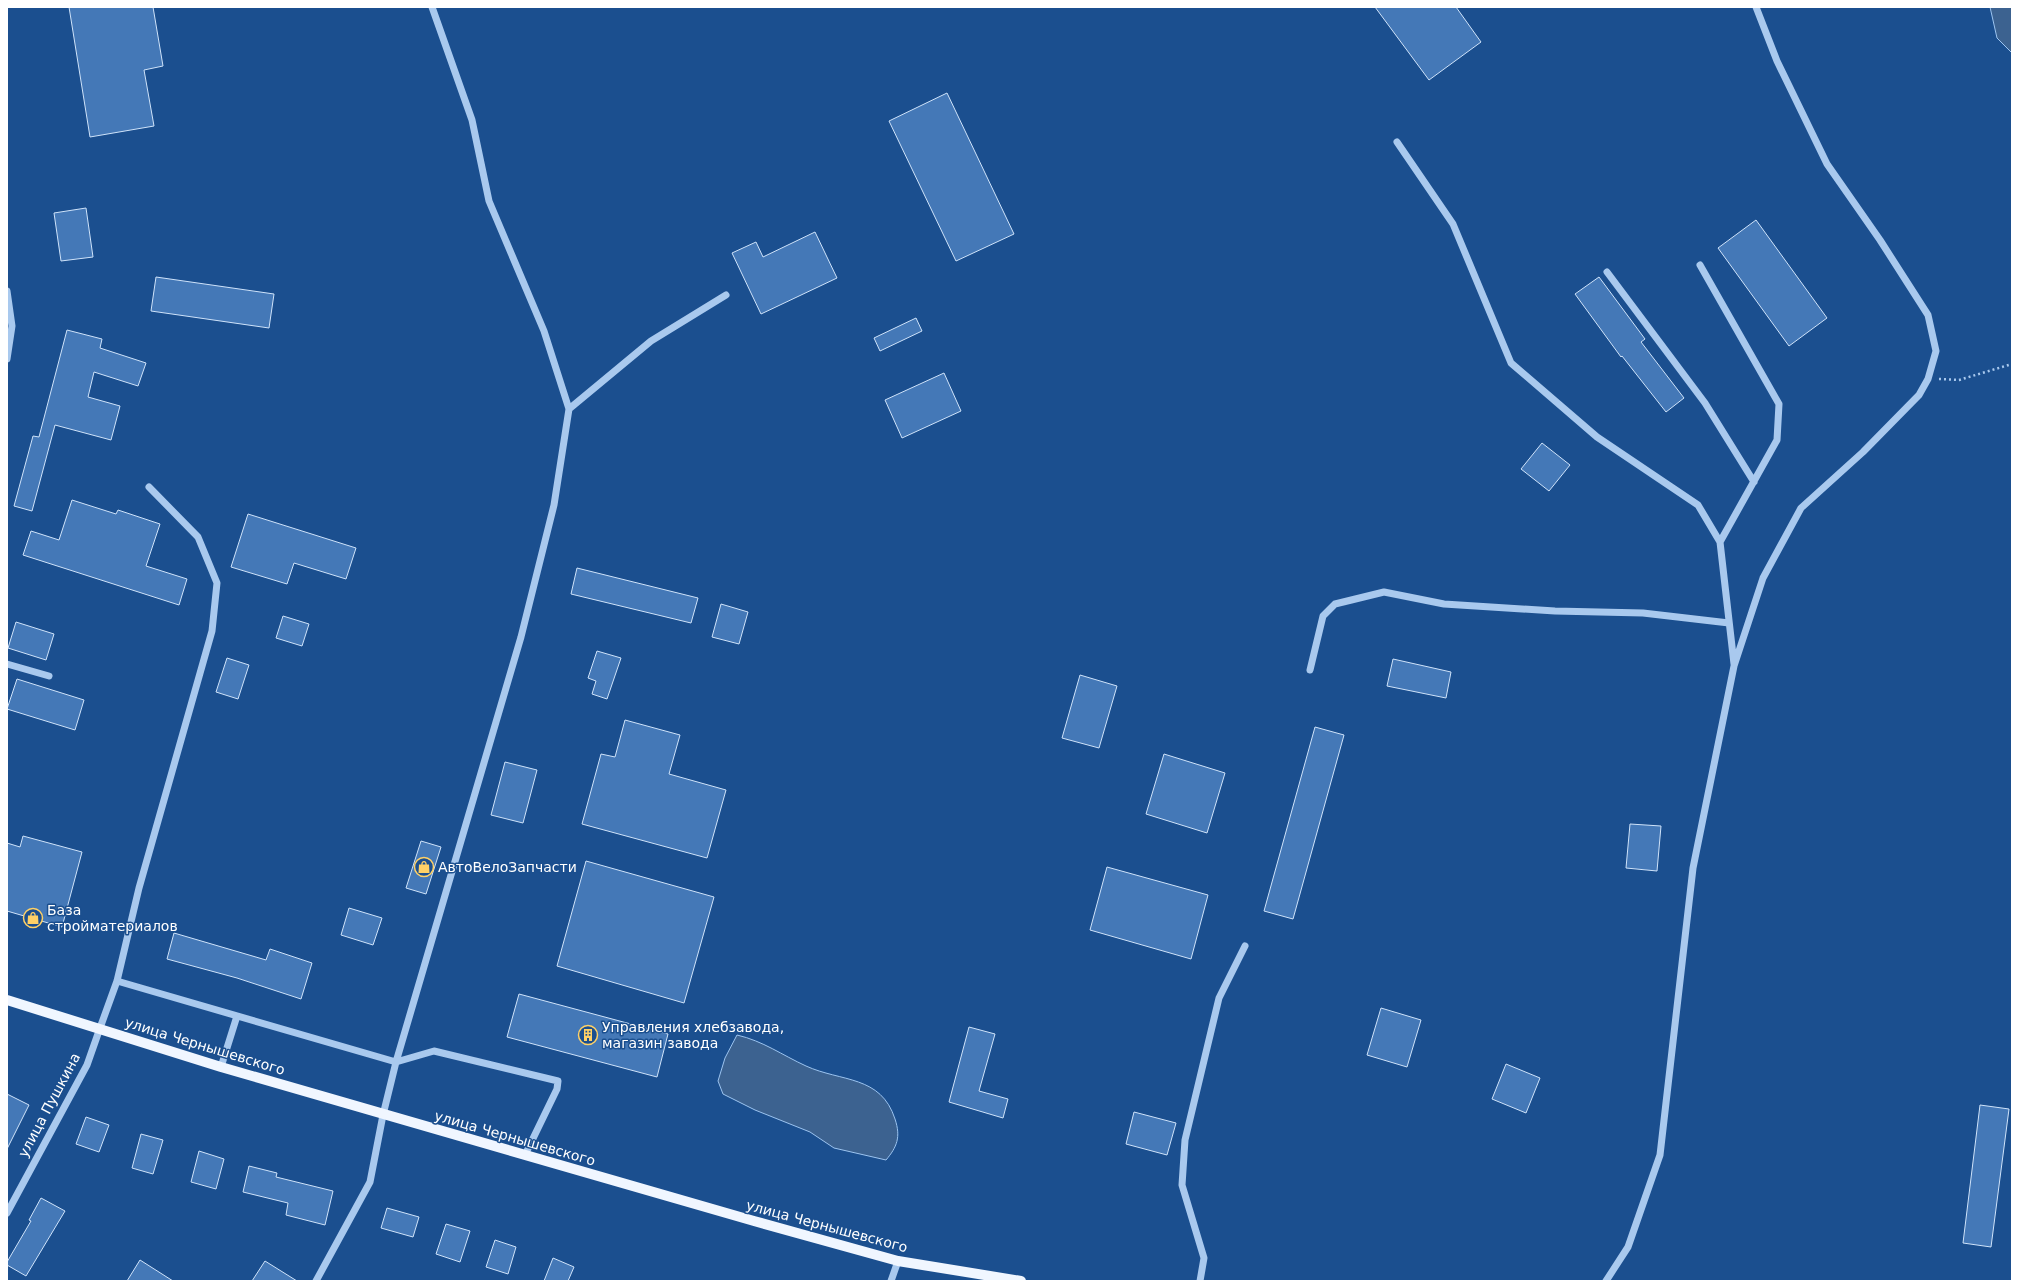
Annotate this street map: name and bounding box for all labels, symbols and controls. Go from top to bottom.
shop icon: АвтоВелоЗапчасти [413,856,435,878]
place label: АвтоВелоЗапчасти [438,859,577,875]
place label: База стройматериалов [47,902,178,934]
shop icon: База стройматериалов [22,907,44,929]
street label: улица Чернышевского [123,1014,287,1078]
place label: Управления хлебзавода, магазин завода [602,1019,784,1051]
building icon: Управления хлебзавода, магазин завода [577,1024,599,1046]
street label: улица Пушкина [15,1050,83,1160]
street label: улица Чернышевского [433,1107,597,1169]
street label: улица Чернышевского [745,1197,909,1255]

